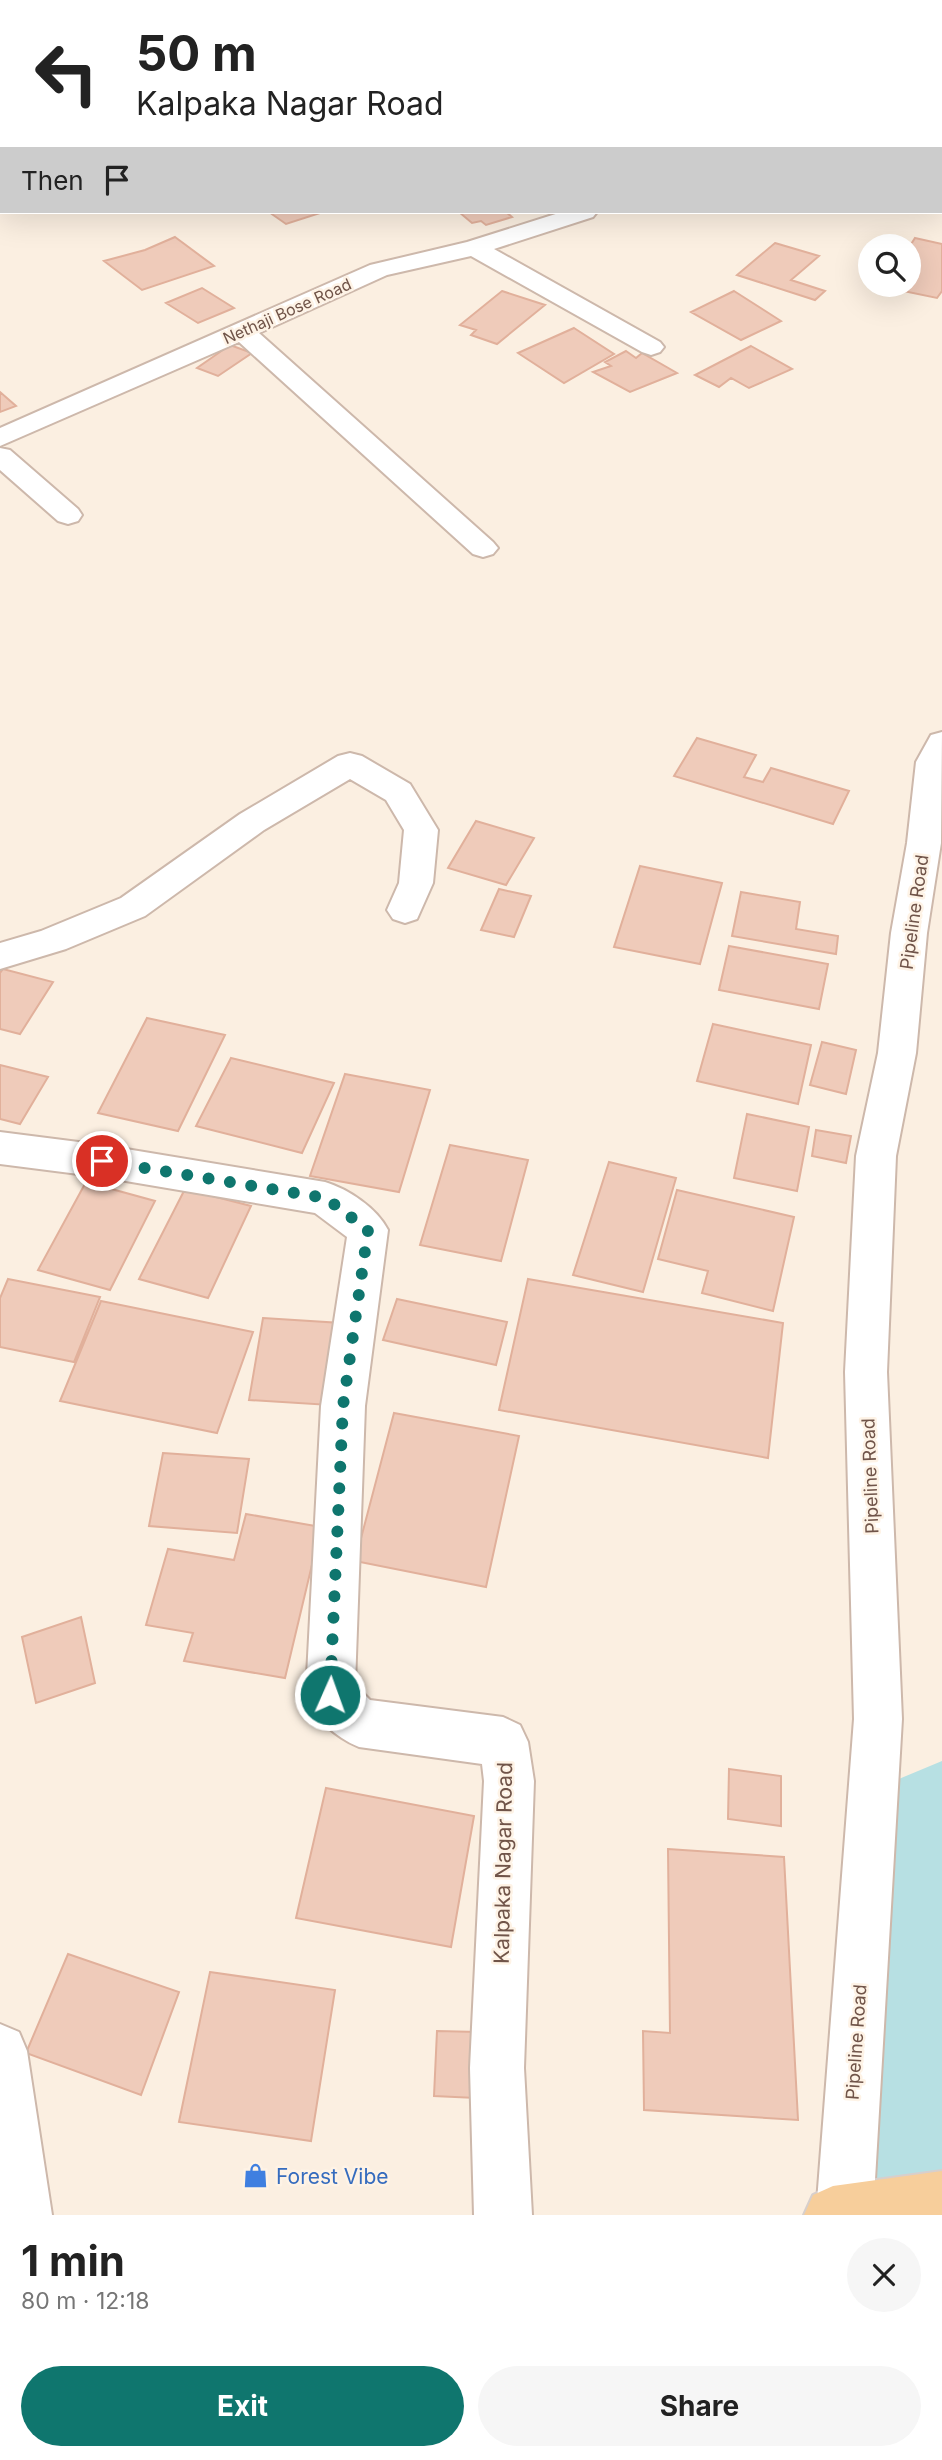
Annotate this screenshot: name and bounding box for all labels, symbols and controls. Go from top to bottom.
text: 50 m [136,24,257,83]
icon: left [21,28,112,119]
text: Kalpaka Nagar Road [136,84,444,123]
icon: arrive [98,161,136,199]
text: Then [21,165,84,196]
map controls [858,234,921,297]
button: search [858,234,921,297]
street label: Nethaji Bose Road [220,274,354,348]
street label: Pipeline Road [896,853,932,971]
pin [72,1131,132,1191]
icon: arrive [83,1142,121,1180]
street label: Pipeline Road [857,1418,883,1534]
position arrow [293,1658,367,1732]
street label: Kalpaka Nagar Road [489,1762,517,1964]
street label: Pipeline Road [841,1984,871,2100]
shop icon: Forest Vibe [242,2162,270,2190]
place label: Forest Vibe [276,2164,389,2189]
text: 1 min [21,2235,125,2286]
button: close [847,2238,921,2312]
text: 80 m · 12:18 [21,2287,150,2315]
button: Exit [21,2366,464,2446]
button: Share [478,2366,921,2446]

